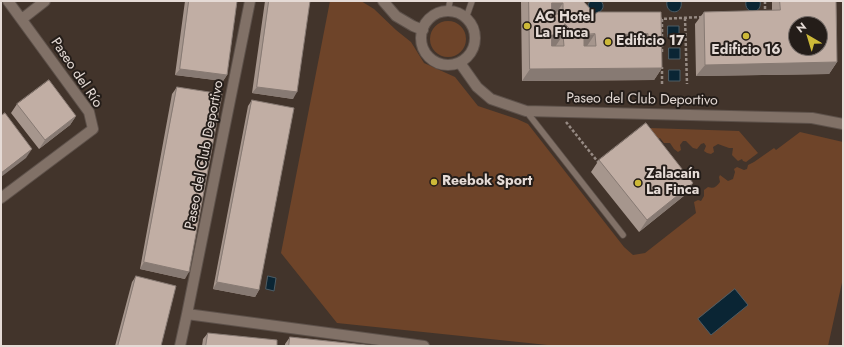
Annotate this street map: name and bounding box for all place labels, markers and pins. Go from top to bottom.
place label: AC Hotel La Finca [535,10,594,42]
marker: AC Hotel La Finca [522,21,532,31]
marker: Edificio 16 [741,31,751,41]
place label: Edificio 17 [616,34,684,50]
marker: Edificio 17 [603,37,613,47]
place label: Edificio 16 [711,43,781,59]
place label: Zalacaín La Finca [646,167,700,200]
place label: Reebok Sport [442,174,532,190]
marker: Reebok Sport [429,177,439,187]
marker: Zalacaín La Finca [633,178,643,188]

